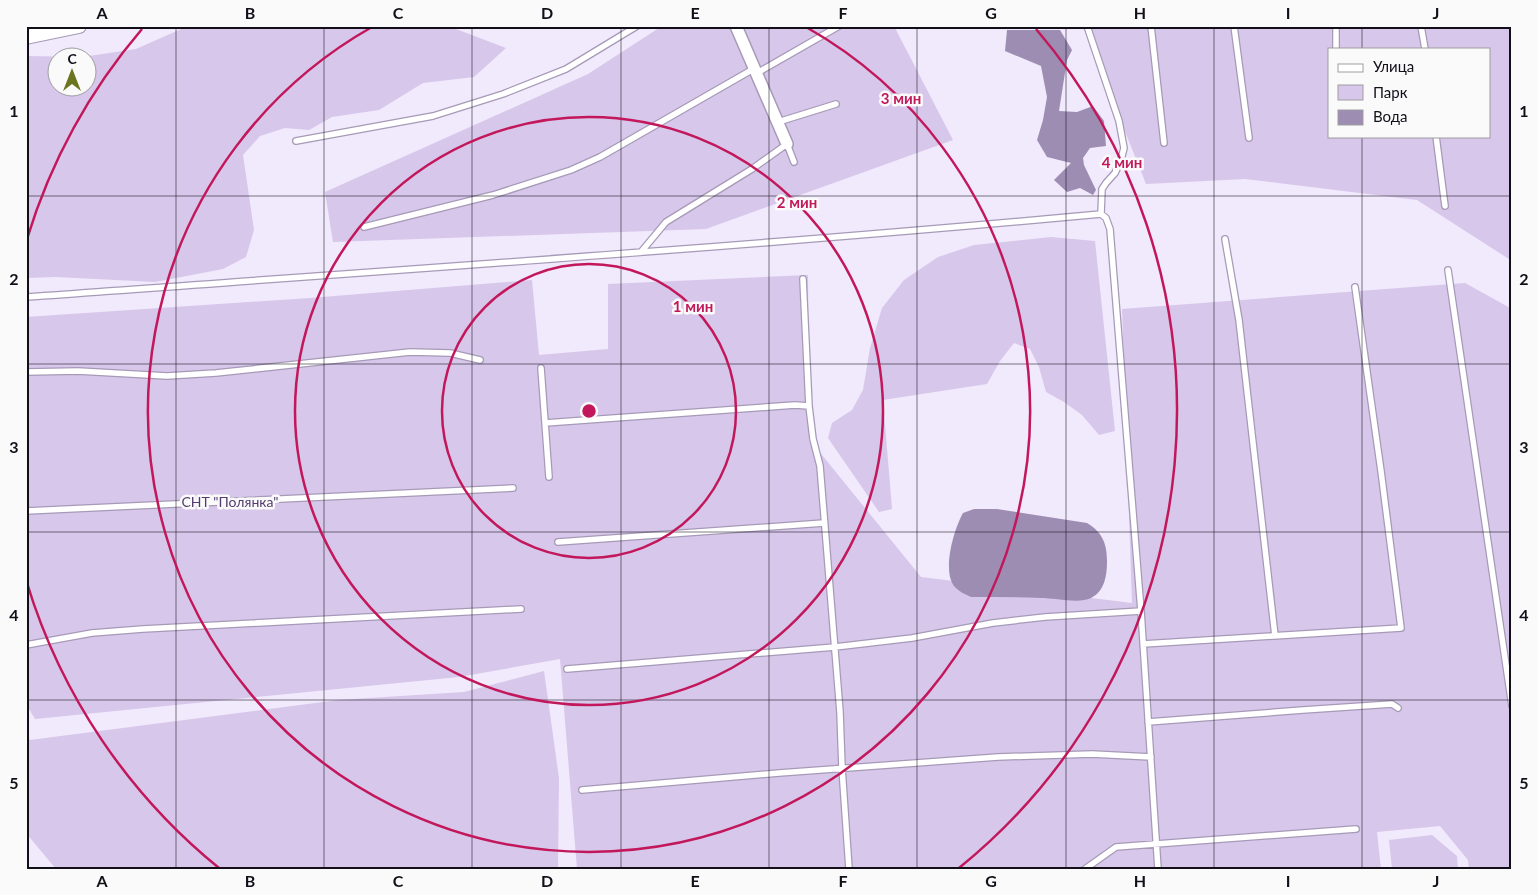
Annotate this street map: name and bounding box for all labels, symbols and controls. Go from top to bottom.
text: A [95,3,108,22]
text: B [245,3,255,22]
text: C [393,3,404,22]
text: D [541,3,553,22]
text: E [690,3,700,22]
text: F [838,3,848,22]
text: G [985,3,997,22]
text: H [1134,3,1146,22]
text: I [1286,3,1290,22]
text: J [1433,3,1439,22]
north arrow [48,48,98,98]
legend [1328,48,1490,138]
text: С [67,50,77,67]
text: Улица [1373,57,1414,75]
text: Парк [1373,83,1408,101]
text: 3 мин [881,89,921,107]
text: 1 [9,101,19,120]
text: 1 [1519,101,1529,120]
text: Вода [1373,107,1408,125]
text: 4 мин [1102,153,1142,171]
text: 2 мин [777,193,817,211]
text: 2 [9,269,19,288]
text: 2 [1519,269,1529,288]
text: 1 мин [673,297,713,315]
centre of rings [580,402,598,420]
text: 3 [9,437,19,456]
text: 3 [1519,437,1529,456]
park label: СНТ "Полянка" [181,493,279,510]
text: 4 [9,605,19,624]
text: 4 [1519,605,1529,624]
text: 5 [9,773,19,792]
text: 5 [1519,773,1529,792]
text: A [95,871,108,890]
text: B [245,871,255,890]
text: C [393,871,404,890]
text: D [541,871,553,890]
text: E [690,871,700,890]
text: F [838,871,848,890]
text: G [985,871,997,890]
text: H [1134,871,1146,890]
text: I [1286,871,1290,890]
text: J [1433,871,1439,890]

